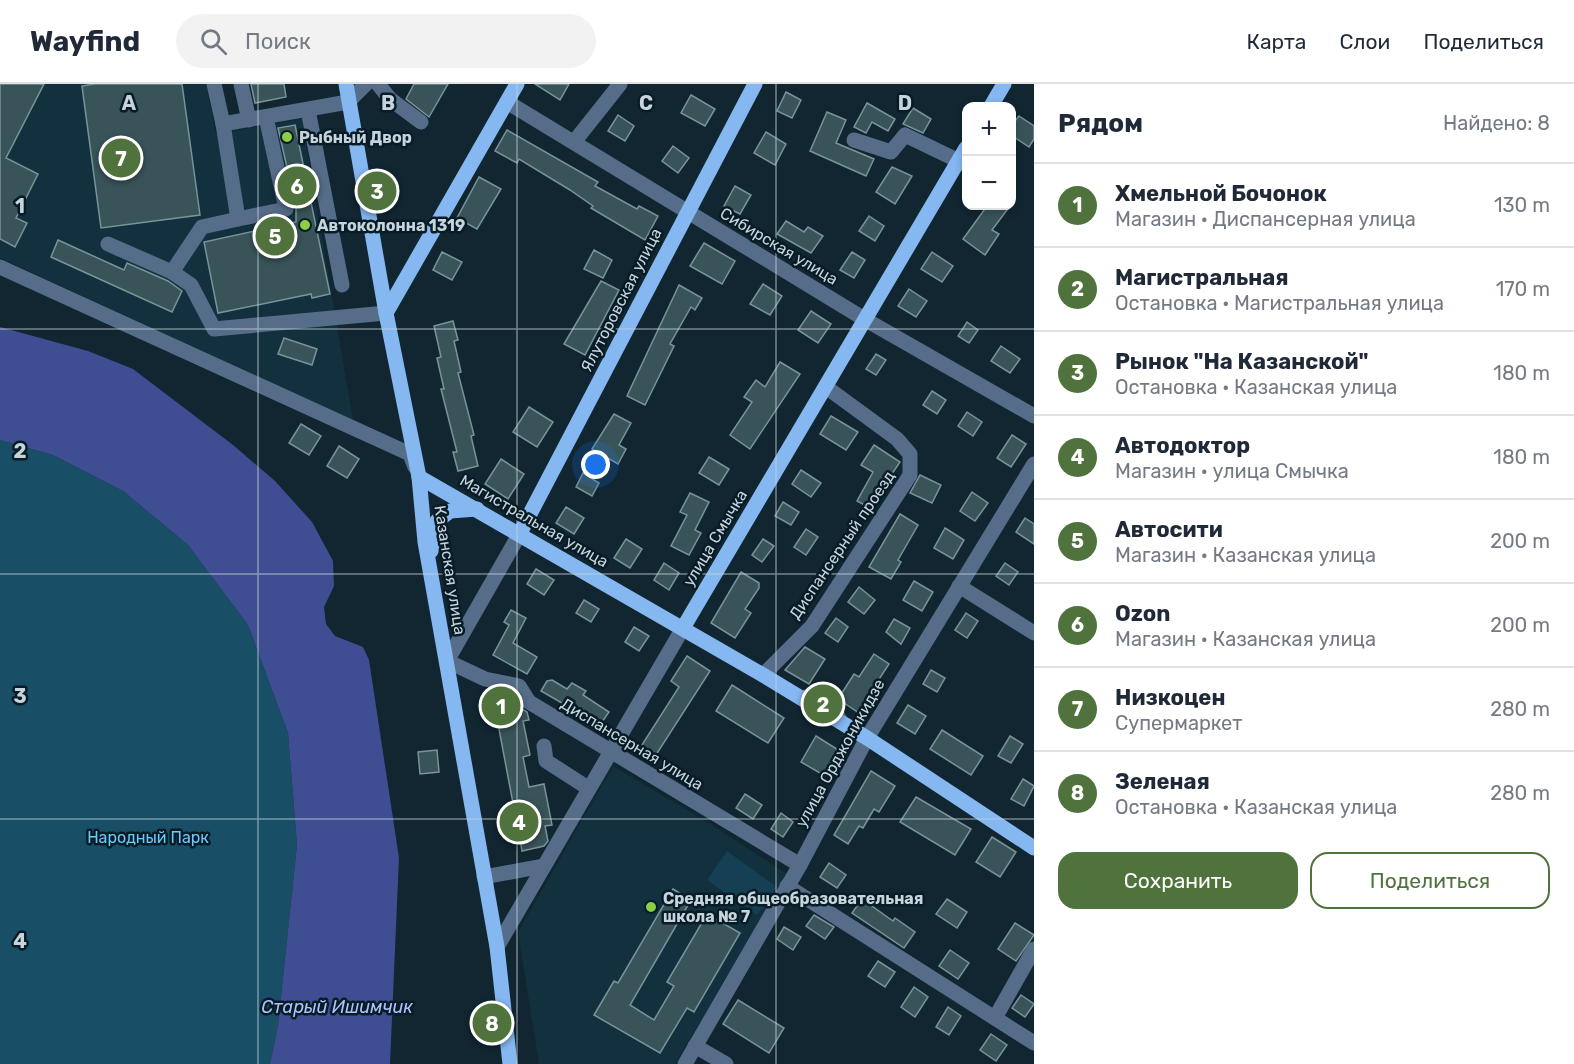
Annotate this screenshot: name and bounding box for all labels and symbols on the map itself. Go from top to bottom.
text: A [122,91,137,115]
text: B [381,91,395,115]
text: C [639,91,653,115]
text: D [898,91,912,115]
place label: Рыбный Двор [299,128,412,147]
marker: Рыбный Двор [280,130,294,144]
pin: 7 [102,136,140,181]
pin: 6 [278,164,316,208]
pin: 3 [358,168,397,214]
text: 1 [15,194,25,218]
street label: Сибирская улица [717,203,841,289]
pin: 5 [256,214,294,258]
place label: Автоколонна 1319 [317,216,465,235]
marker: Автоколонна 1319 [298,218,312,232]
street label: Ялуторовская улица [577,225,665,375]
text: 2 [14,439,27,463]
your location [581,450,610,479]
street label: Диспансерный проезд [785,467,899,623]
street label: Магистральная улица [456,471,612,571]
street label: улица Смычка [679,486,751,590]
street label: Казанская улица [430,504,470,636]
street label: улица Орджоникидзе [791,676,889,830]
pin: 2 [804,682,842,726]
text: 3 [13,684,27,708]
pin: 1 [482,684,520,728]
street label: Диспансерная улица [557,694,707,794]
pin: 4 [500,800,538,844]
park label: Народный Парк [87,828,209,847]
place label: Средняя общеобразовательная школа № 7 [663,889,923,926]
marker: Средняя общеобразовательная школа № 7 [644,900,658,914]
text: 4 [13,929,27,953]
water label: Старый Ишимчик [261,996,413,1018]
pin: 8 [472,1000,512,1046]

